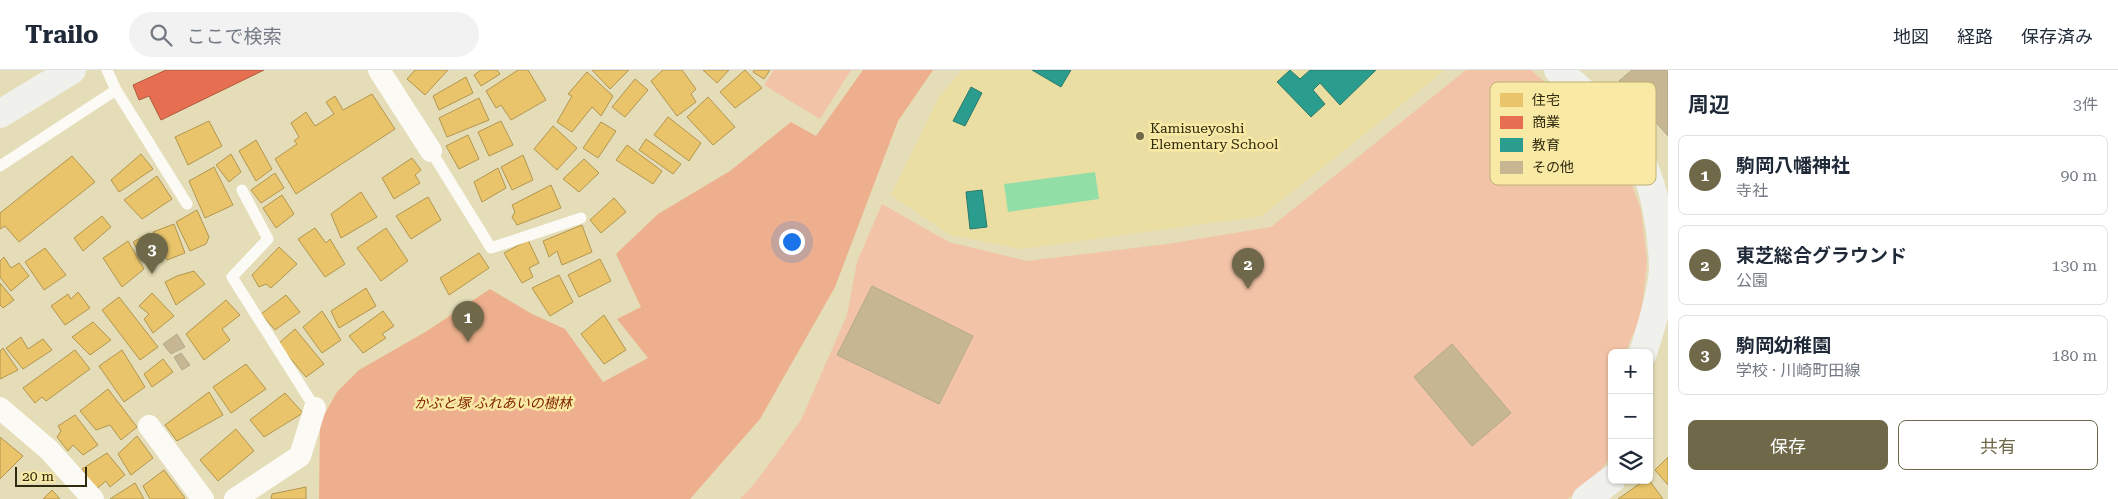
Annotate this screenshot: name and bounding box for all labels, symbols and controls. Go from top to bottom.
search box [129,12,479,57]
text: Trailo [25,21,99,49]
icon: search [147,21,175,49]
text: ここで検索 [187,25,282,48]
text: 地図 [1893,26,1929,47]
text: 経路 [1957,26,1993,47]
text: 保存済み [2021,26,2093,47]
legend [1490,82,1656,185]
text: 住宅 [1532,92,1560,108]
text: 周辺 [1688,93,1730,117]
text: 3件 [2073,95,2098,114]
text: 商業 [1532,114,1560,130]
place label: Kamisueyoshi Elementary School [1150,120,1279,152]
marker: Kamisueyoshi Elementary School [1134,130,1146,142]
text: 教育 [1532,137,1560,153]
text: 駒岡八幡神社 [1736,154,1850,177]
text: その他 [1532,159,1574,175]
text: 1 [1701,166,1709,185]
text: 90 m [2060,166,2097,185]
text: 寺社 [1736,181,1768,200]
your location [779,229,805,255]
pin: 3 [136,233,168,274]
text: 東芝総合グラウンド [1736,244,1907,267]
pin: 2 [1232,248,1264,289]
text: 2 [1701,256,1709,275]
text: 130 m [2051,256,2097,275]
text: 公園 [1736,271,1768,290]
pin: 1 [452,301,484,342]
text: 駒岡幼稚園 [1736,334,1831,357]
text: 3 [1701,346,1709,365]
text: 180 m [2051,346,2097,365]
map controls [1608,349,1653,484]
button: + [1608,349,1653,394]
text: 学校 · 川崎町田線 [1736,361,1860,380]
button: − [1608,394,1653,439]
park label: かぶと塚 ふれあいの樹林 [414,395,574,411]
button: 保存 [1688,420,1888,470]
button: 共有 [1898,420,2098,470]
button: layers [1608,439,1653,484]
scale bar [15,464,88,487]
text: 20 m [22,468,54,484]

